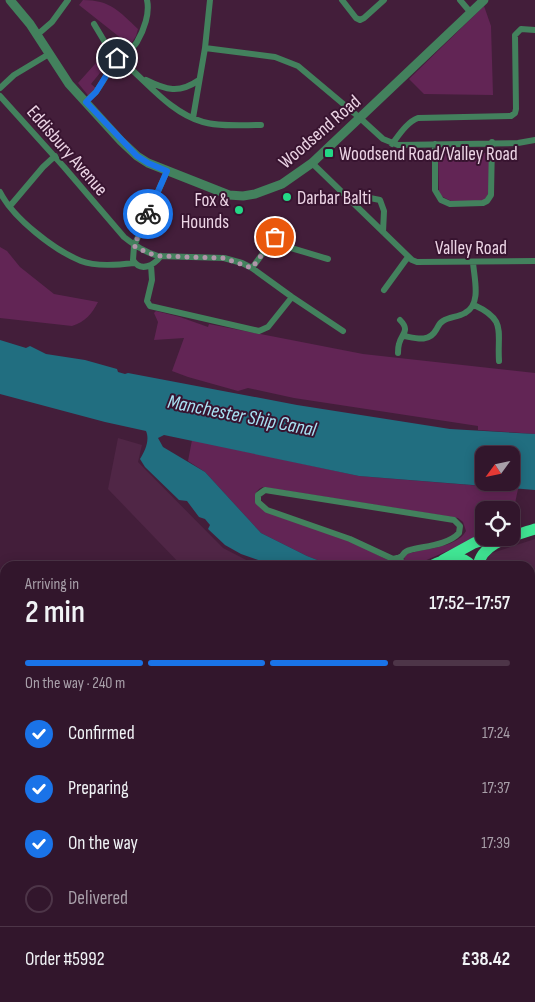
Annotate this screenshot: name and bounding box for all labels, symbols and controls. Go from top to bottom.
pin [96,37,138,79]
icon: home [103,44,131,72]
street label: Woodsend Road [274,90,366,174]
street label: Eddisbury Avenue [21,101,112,201]
place label: Woodsend Road/Valley Road [339,143,518,166]
marker: Woodsend Road/Valley Road [323,147,335,159]
place label: Darbar Balti [297,187,371,210]
courier [123,189,173,239]
place label: Fox & Hounds [181,189,229,234]
marker: Darbar Balti [281,191,293,203]
icon: bike [134,200,162,228]
marker: Fox & Hounds [233,204,245,216]
pin [254,216,296,258]
icon: bag [261,223,289,251]
street label: Valley Road [435,237,507,260]
water label: Manchester Ship Canal [166,390,319,442]
north arrow [475,446,520,491]
map controls [475,446,520,546]
button: locate [475,501,520,546]
text: Arriving in [25,575,79,594]
text: 17:52–17:57 [429,592,510,615]
text: 2 min [25,593,85,632]
text: On the way · 240 m [25,674,125,693]
icon: check [25,720,53,748]
text: Confirmed [68,722,135,745]
text: 17:24 [482,724,510,743]
icon: check [25,775,53,803]
text: Preparing [68,777,129,800]
text: 17:37 [482,779,510,798]
icon: check [25,830,53,858]
text: On the way [68,832,138,855]
text: 17:39 [481,834,510,853]
text: Delivered [68,887,128,910]
text: Order #5992 [25,948,105,971]
text: £38.42 [461,948,510,971]

